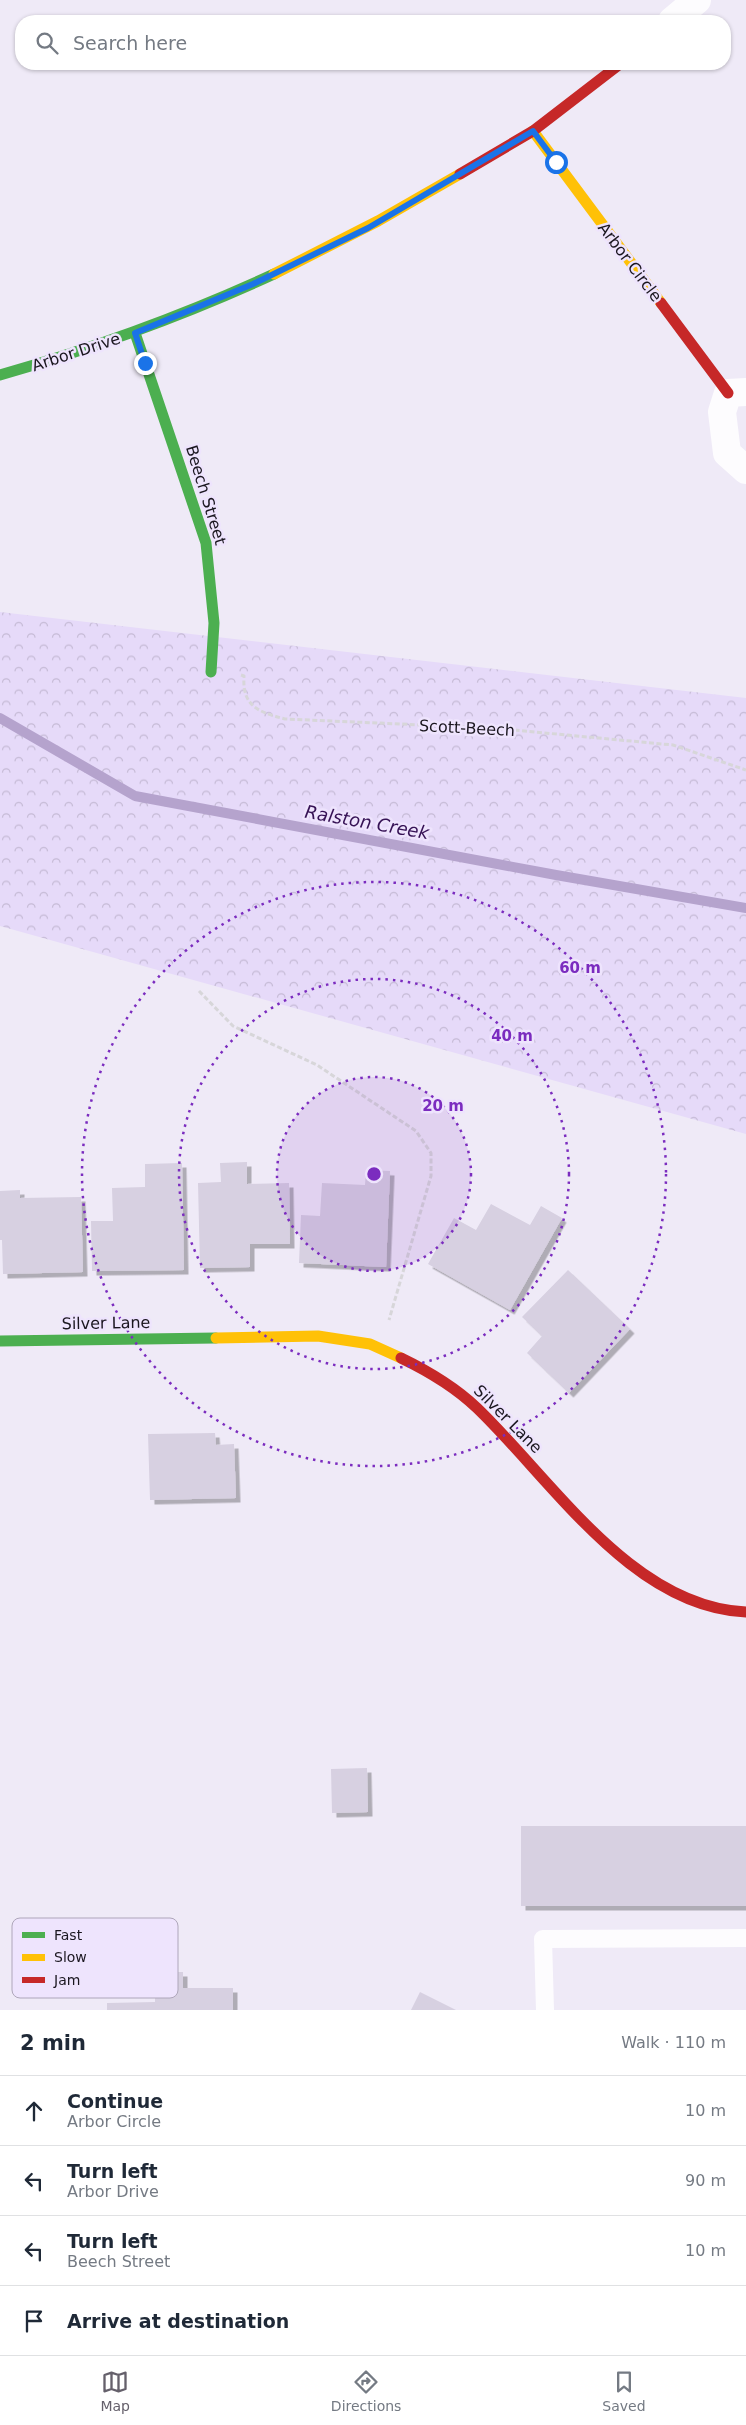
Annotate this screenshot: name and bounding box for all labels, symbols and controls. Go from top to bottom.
search box [15,15,731,70]
icon: search [33,29,61,57]
text: Search here [73,32,187,54]
route start [545,151,568,174]
street label: Arbor Circle [594,219,666,305]
street label: Arbor Drive [29,329,123,375]
route end [134,352,157,375]
street label: Beech Street [182,443,230,547]
street label: Scott-Beech [419,716,515,740]
water label: Ralston Creek [303,801,432,844]
text: 60 m [559,959,601,977]
text: 40 m [491,1027,533,1045]
text: 20 m [422,1097,464,1115]
centre of rings [365,1165,383,1183]
street label: Silver Lane [61,1313,151,1333]
street label: Silver Lane [470,1381,546,1457]
legend [12,1918,178,1998]
text: Fast [54,1927,83,1943]
text: Slow [54,1949,87,1965]
text: Jam [53,1972,80,1988]
text: 2 min [20,2031,86,2055]
text: Walk · 110 m [621,2033,726,2052]
text: Continue [67,2090,163,2112]
icon: ahead [20,2097,48,2125]
text: 10 m [685,2101,726,2120]
text: Arbor Circle [67,2112,161,2131]
text: Turn left [67,2160,158,2182]
icon: left [20,2167,48,2195]
text: 90 m [685,2171,726,2190]
text: Arbor Drive [67,2182,159,2201]
text: Turn left [67,2230,158,2252]
icon: left [20,2237,48,2265]
text: 10 m [685,2241,726,2260]
text: Beech Street [67,2252,170,2271]
icon: arrive [20,2307,48,2335]
text: Arrive at destination [67,2310,289,2332]
tab: Map [100,2368,130,2414]
tab: Directions [331,2368,401,2414]
tab: Saved [602,2368,646,2414]

